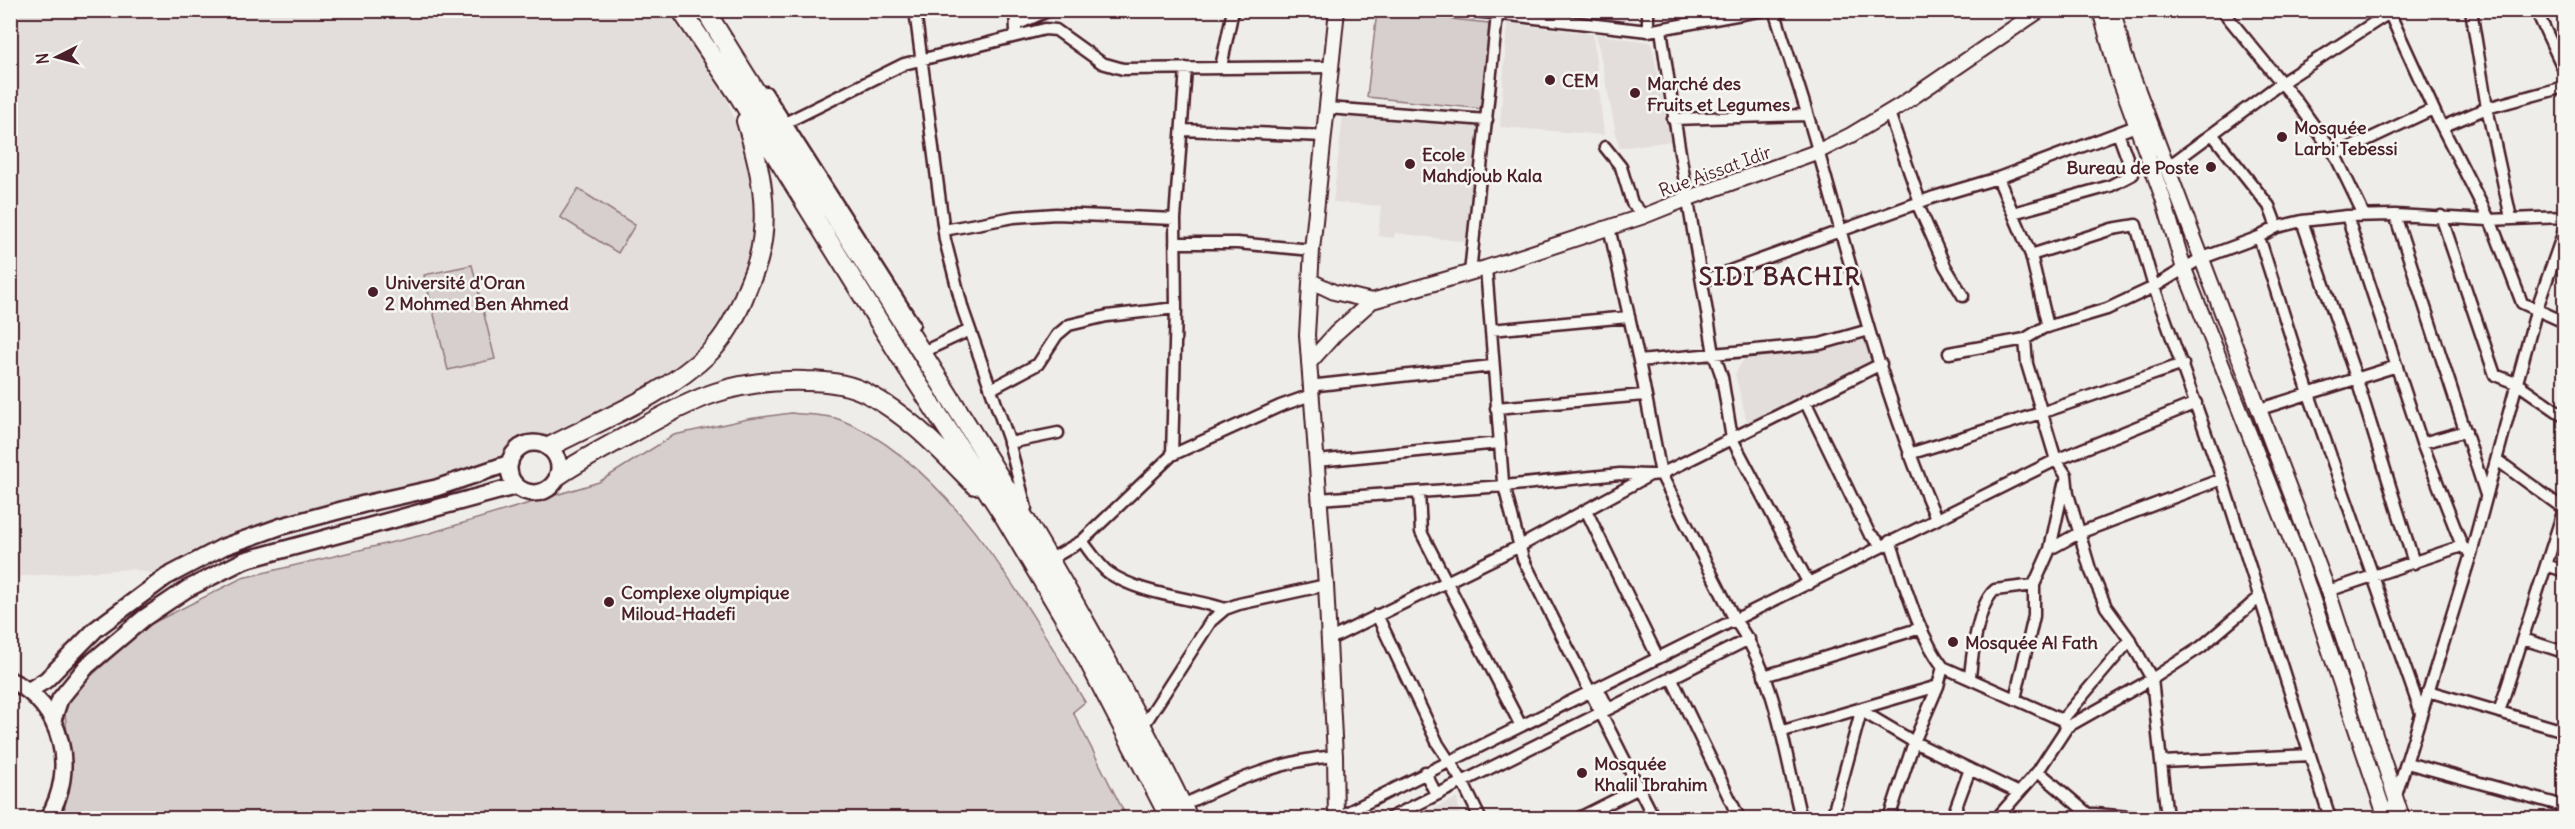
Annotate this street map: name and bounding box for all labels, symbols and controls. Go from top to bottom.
north arrow [27,27,87,87]
text: N [32,52,53,65]
place label: CEM [1562,69,1599,92]
place label: Marché des Fruits et Legumes [1647,72,1790,116]
marker: CEM [1543,73,1557,87]
marker: Marché des Fruits et Legumes [1628,86,1642,100]
place label: Mosquée Larbi Tebessi [2294,116,2397,160]
marker: Mosquée Larbi Tebessi [2275,130,2289,144]
street label: Rue Aissat Idir [1656,140,1775,202]
place label: Ecole Mahdjoub Kala [1422,143,1542,187]
place label: Bureau de Poste [2066,156,2199,179]
marker: Ecole Mahdjoub Kala [1403,157,1417,171]
marker: Bureau de Poste [2204,160,2218,174]
district label: SIDI BACHIR [1699,261,1861,291]
place label: Université d'Oran 2 Mohmed Ben Ahmed [385,271,569,315]
marker: Université d'Oran 2 Mohmed Ben Ahmed [366,285,380,299]
place label: Complexe olympique Miloud-Hadefi [621,581,790,625]
marker: Complexe olympique Miloud-Hadefi [602,595,616,609]
place label: Mosquée Al Fath [1965,631,2098,654]
marker: Mosquée Al Fath [1946,635,1960,649]
place label: Mosquée Khalil Ibrahim [1594,752,1708,796]
marker: Mosquée Khalil Ibrahim [1575,766,1589,780]

